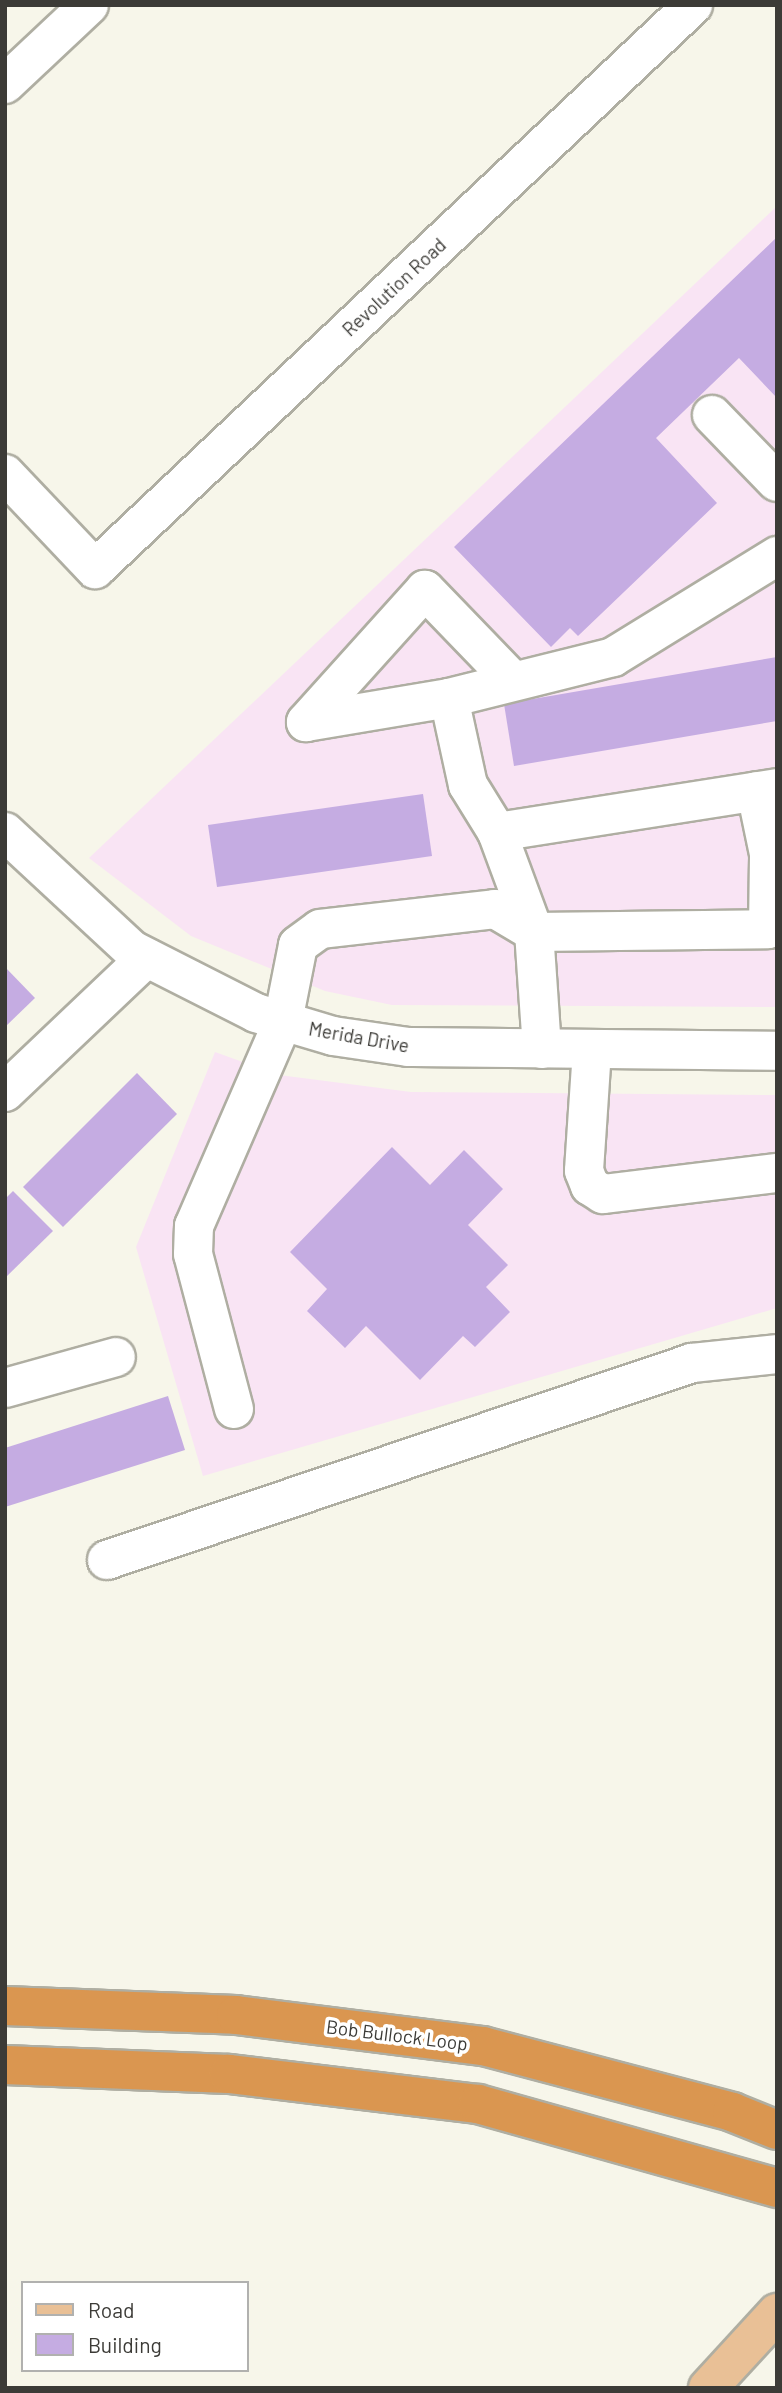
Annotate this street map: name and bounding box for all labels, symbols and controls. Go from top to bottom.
street label: Revolution Road [338,233,450,341]
street label: Merida Drive [307,1017,411,1057]
street label: Bob Bullock Loop [325,2015,469,2055]
legend [21,2281,248,2372]
text: Road [88,2297,134,2322]
text: Building [88,2332,162,2357]

